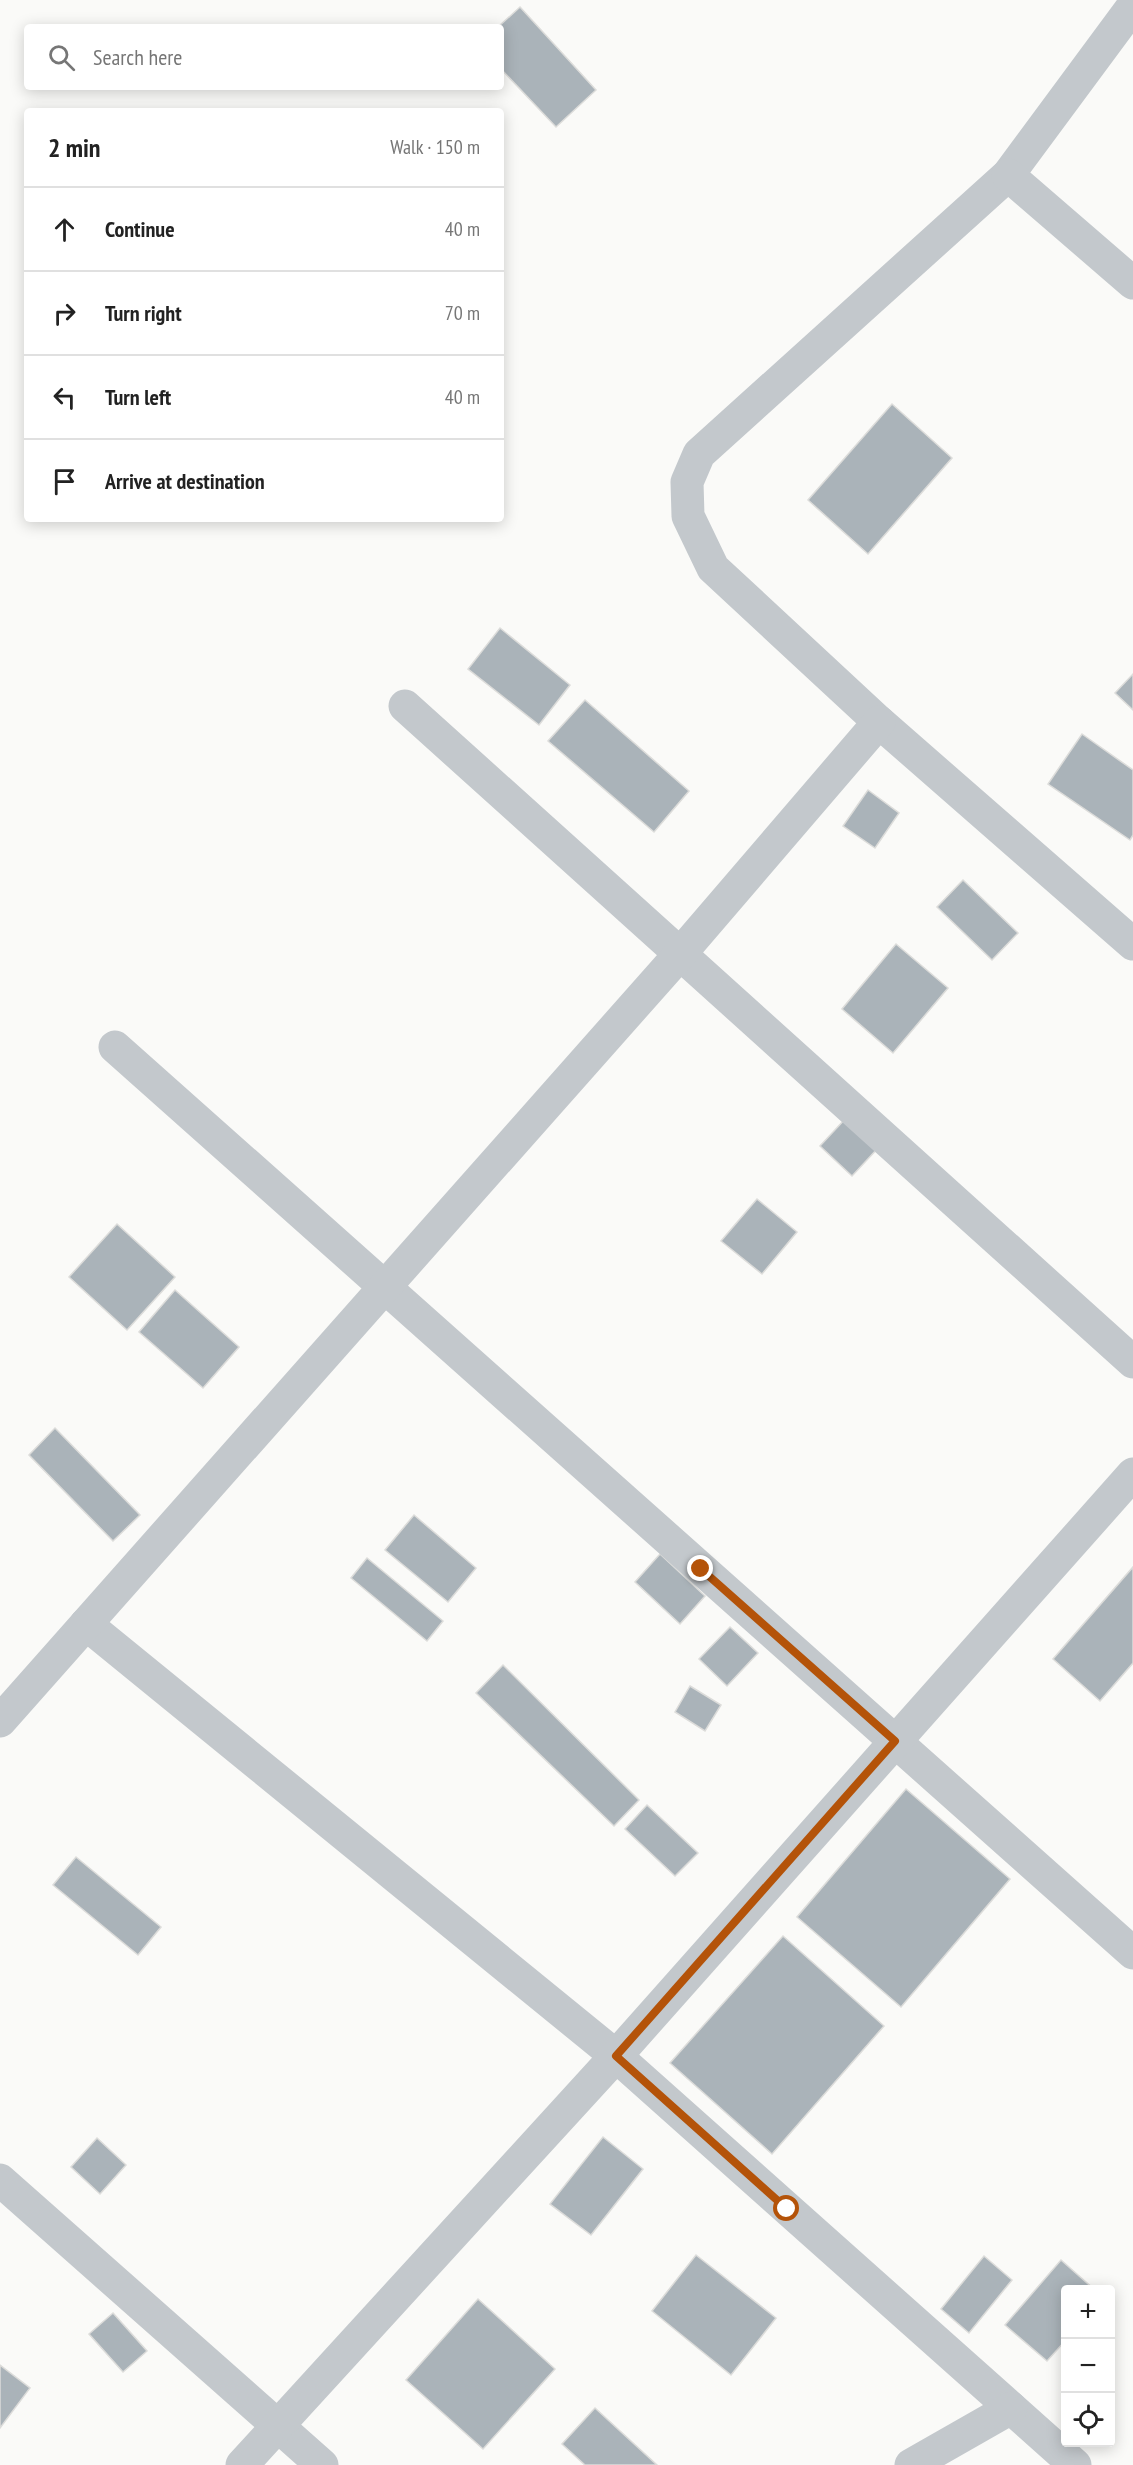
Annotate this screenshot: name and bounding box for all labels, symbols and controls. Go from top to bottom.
search box [24,24,504,90]
icon: search [45,41,78,74]
text: Search here [93,43,182,71]
text: 2 min [48,131,101,164]
text: Walk · 150 m [390,134,480,160]
icon: ahead [48,213,81,246]
text: Continue [105,215,175,243]
text: 40 m [445,216,480,242]
icon: right [48,297,81,330]
text: Turn right [105,299,182,327]
text: 70 m [445,300,480,326]
icon: left [48,381,81,414]
text: Turn left [105,383,171,411]
text: 40 m [445,384,480,410]
icon: arrive [48,465,81,498]
text: Arrive at destination [105,467,265,495]
route end [687,1555,713,1581]
route start [773,2195,799,2221]
map controls [1061,2285,1115,2447]
button: + [1061,2285,1115,2339]
button: − [1061,2339,1115,2393]
button: locate [1061,2393,1115,2447]

